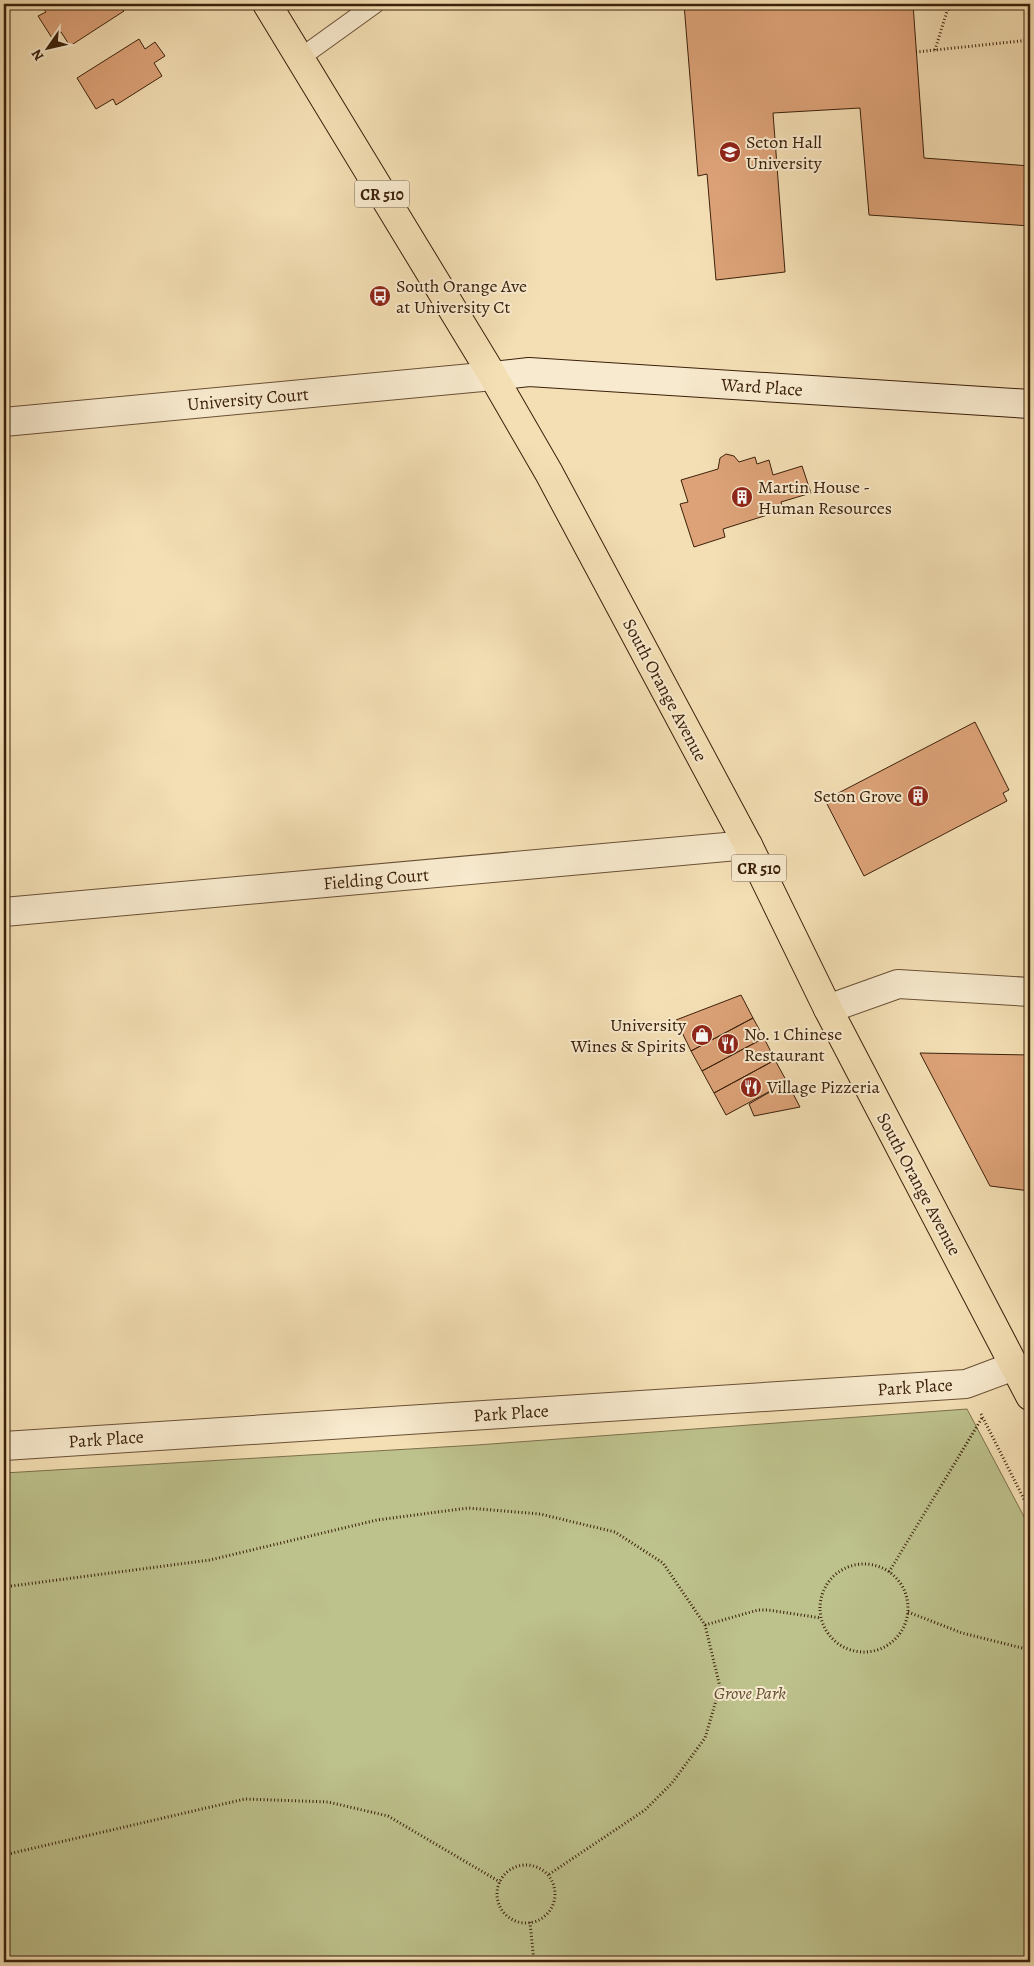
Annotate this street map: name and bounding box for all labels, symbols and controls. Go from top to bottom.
north arrow [22,22,72,72]
text: N [27,45,48,65]
place label: Seton Hall University [746,130,823,175]
school or university icon: Seton Hall University [718,140,742,164]
road number: CR 510 [354,180,410,208]
place label: South Orange Ave at University Ct [396,274,527,319]
bus stop icon: South Orange Ave at University Ct [368,284,392,308]
street label: Ward Place [719,372,804,402]
street label: University Court [186,382,310,416]
place label: Martin House - Human Resources [758,475,892,520]
building icon: Martin House - Human Resources [730,485,754,509]
street label: South Orange Avenue [617,614,713,766]
place label: Seton Grove [814,784,902,808]
building icon: Seton Grove [906,784,930,808]
road number: CR 510 [732,854,786,881]
street label: Fielding Court [322,862,430,896]
place label: University Wines & Spirits [570,1013,687,1058]
place label: No. 1 Chinese Restaurant [744,1022,842,1067]
shop icon: University Wines & Spirits [690,1023,714,1047]
restaurant icon: No. 1 Chinese Restaurant [716,1032,740,1056]
restaurant icon: Village Pizzeria [739,1075,763,1099]
place label: Village Pizzeria [766,1075,881,1099]
street label: South Orange Avenue [871,1108,967,1260]
street label: Park Place [877,1372,953,1402]
street label: Park Place [473,1398,549,1428]
street label: Park Place [68,1424,144,1454]
park label: Grove Park [714,1681,786,1705]

